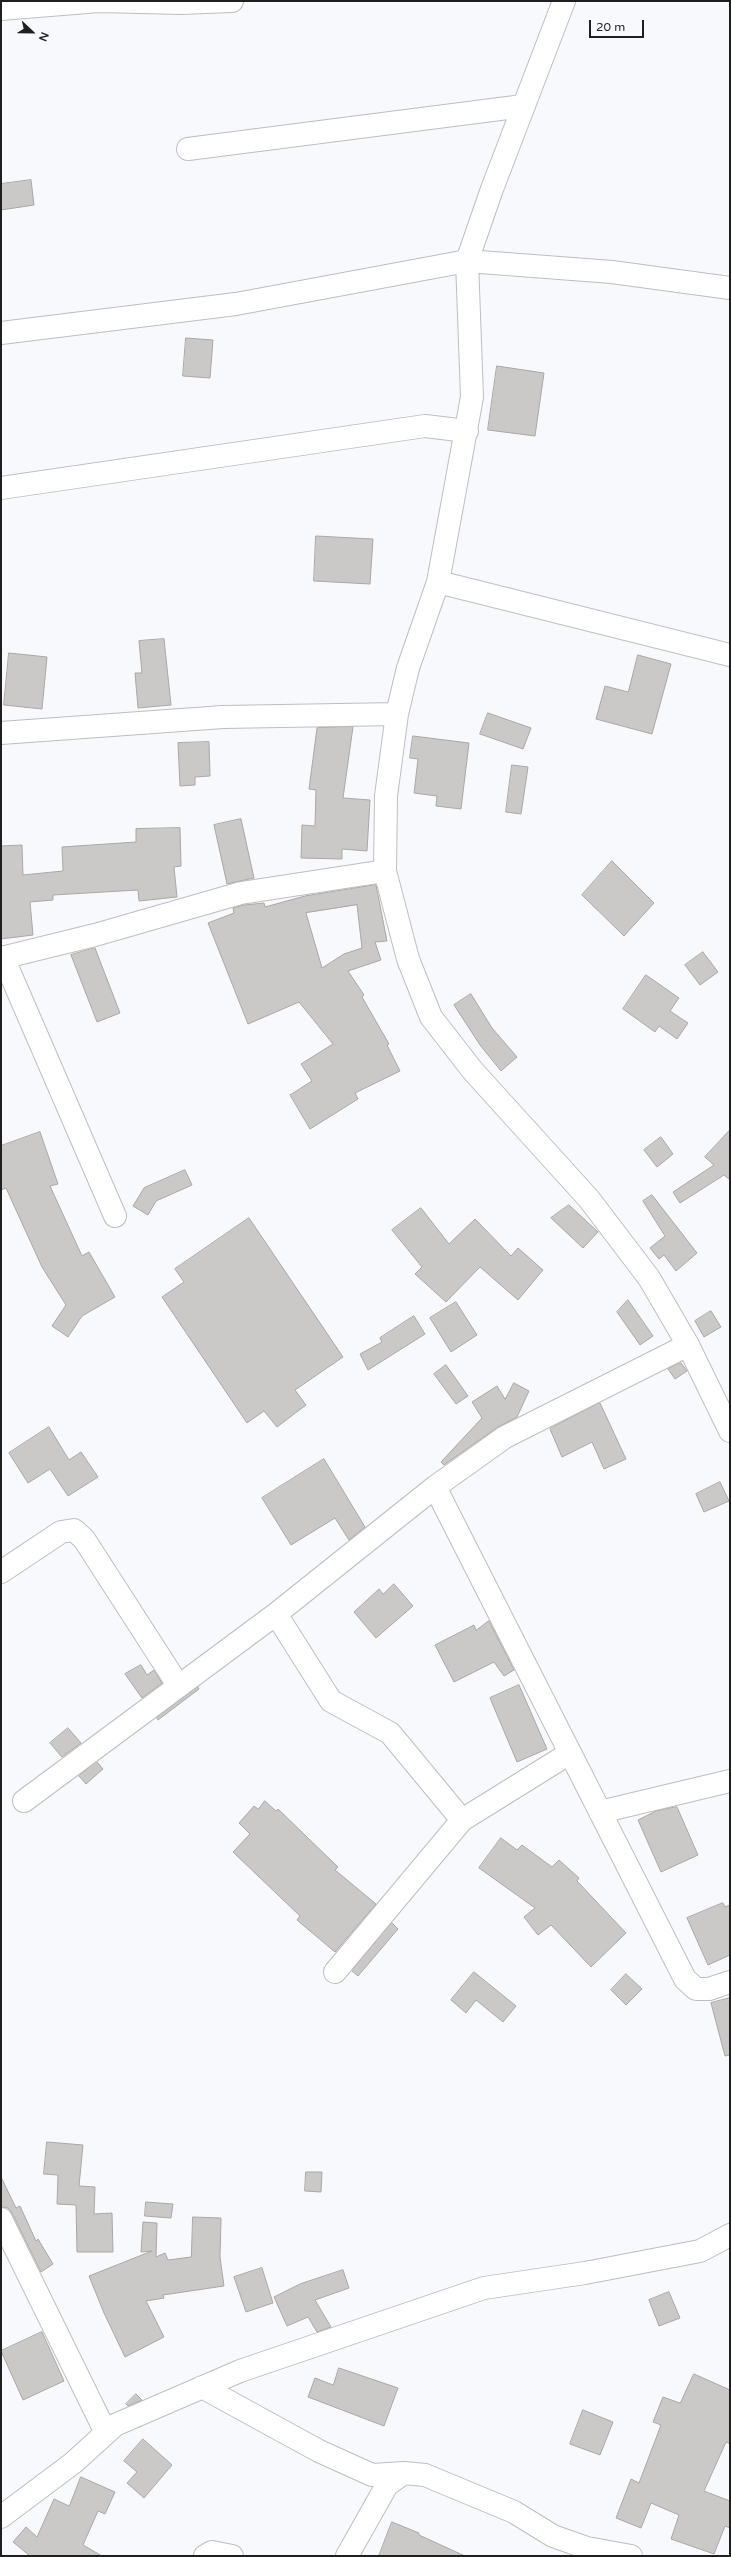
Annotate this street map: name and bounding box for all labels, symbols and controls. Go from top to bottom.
north arrow [12,12,52,52]
scale bar [591,12,646,38]
text: 20 m [596,20,625,34]
text: N [36,30,51,43]

